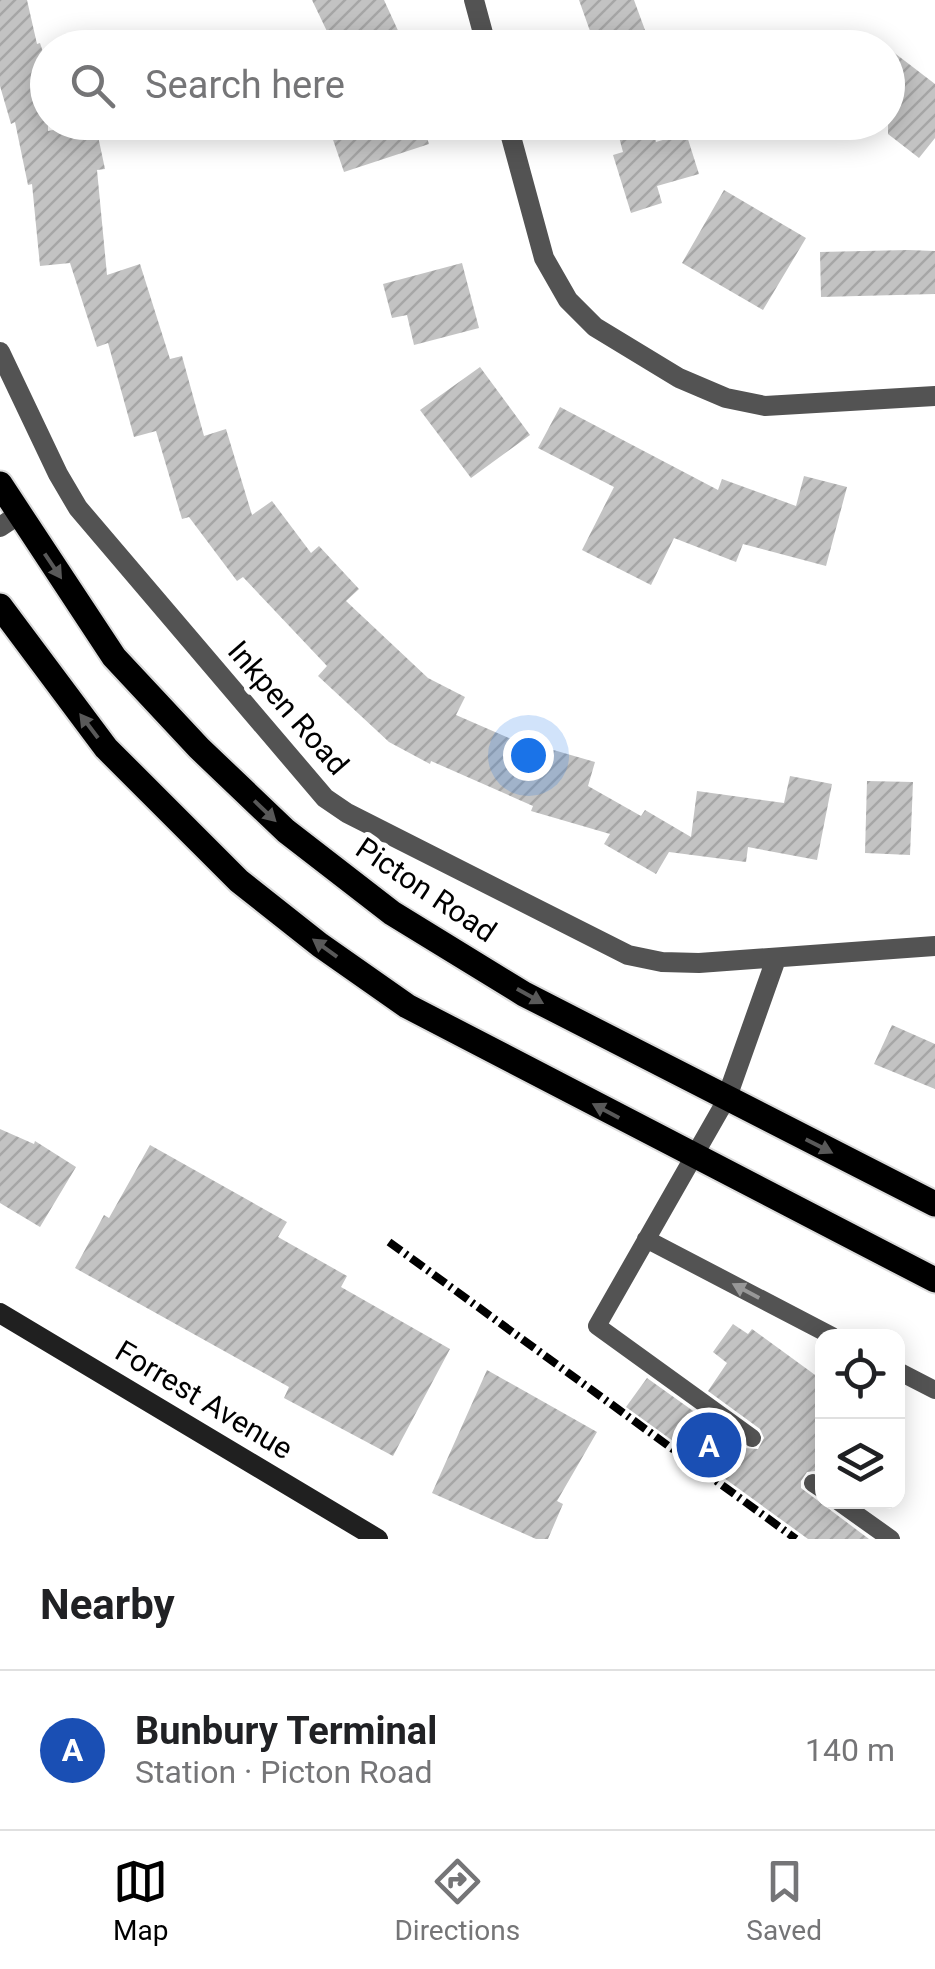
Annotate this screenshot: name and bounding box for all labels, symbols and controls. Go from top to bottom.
search box [30,30,905,140]
icon: search [65,58,120,113]
text: Search here [145,63,345,107]
one-way arrow [43,553,62,580]
street label: Inkpen Road [221,634,356,782]
one-way arrow [80,713,100,739]
your location [503,730,554,781]
one-way arrow [252,799,276,822]
street label: Picton Road [350,830,503,949]
one-way arrow [312,939,338,958]
one-way arrow [516,988,545,1005]
one-way arrow [591,1103,620,1120]
one-way arrow [805,1137,834,1154]
one-way arrow [731,1283,760,1300]
map controls [815,1329,905,1509]
button: locate [815,1329,905,1419]
street label: Forrest Avenue [109,1333,299,1466]
pin: A [676,1408,742,1482]
button: layers [815,1419,905,1509]
text: Nearby [40,1580,175,1629]
text: Bunbury Terminal [135,1709,437,1753]
text: A [62,1731,83,1769]
text: 140 m [805,1731,895,1769]
text: Station · Picton Road [135,1753,432,1791]
tab: Map [113,1854,168,1947]
tab: Directions [394,1854,520,1947]
tab: Saved [746,1854,822,1947]

